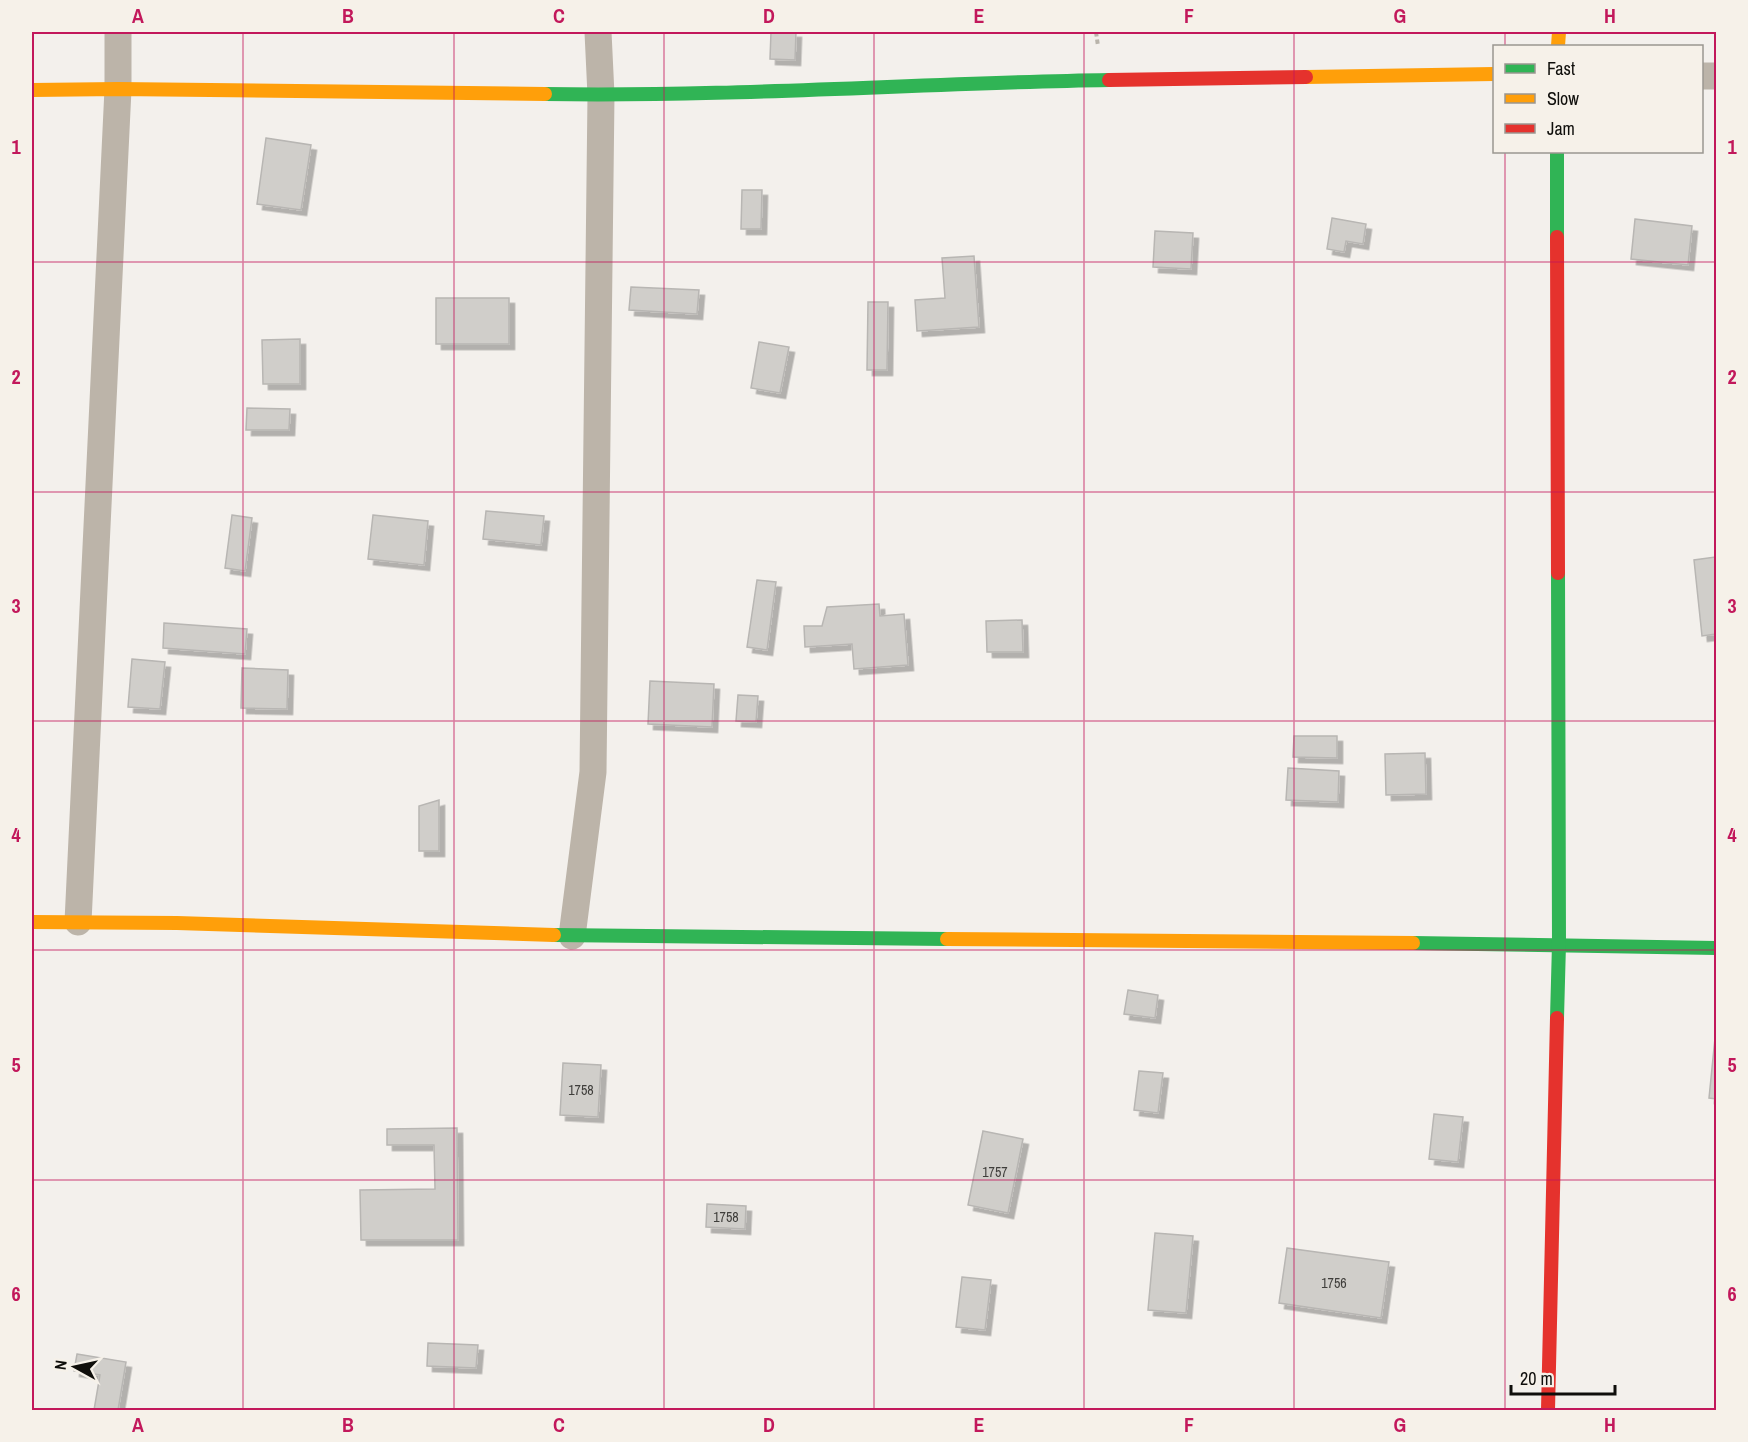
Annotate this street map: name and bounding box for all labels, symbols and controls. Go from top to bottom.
text: A [132,2,144,29]
text: B [342,2,354,29]
text: C [553,2,565,29]
text: D [763,2,775,29]
text: E [974,2,985,29]
text: F [1184,2,1194,29]
text: G [1394,2,1406,29]
text: H [1604,2,1616,29]
legend [1493,45,1703,153]
text: Fast [1547,56,1575,81]
text: Slow [1547,86,1579,111]
text: Jam [1547,116,1575,141]
text: 1 [11,133,21,160]
text: 1 [1727,133,1737,160]
text: 2 [11,363,21,390]
text: 2 [1727,363,1737,390]
text: 3 [11,592,21,619]
text: 3 [1727,592,1737,619]
text: 4 [11,821,21,848]
text: 4 [1727,821,1737,848]
text: 5 [11,1051,21,1078]
text: 5 [1727,1051,1737,1078]
house number: 1758 [568,1081,594,1099]
house number: 1757 [982,1163,1008,1181]
house number: 1758 [713,1208,739,1226]
house number: 1756 [1321,1274,1347,1292]
text: 6 [11,1280,21,1307]
text: 6 [1727,1280,1737,1307]
north arrow [45,1337,105,1397]
scale bar [1511,1358,1614,1396]
text: N [49,1359,72,1371]
text: 20 m [1520,1366,1553,1391]
text: A [132,1411,144,1438]
text: B [342,1411,354,1438]
text: C [553,1411,565,1438]
text: D [763,1411,775,1438]
text: E [974,1411,985,1438]
text: F [1184,1411,1194,1438]
text: G [1394,1411,1406,1438]
text: H [1604,1411,1616,1438]

